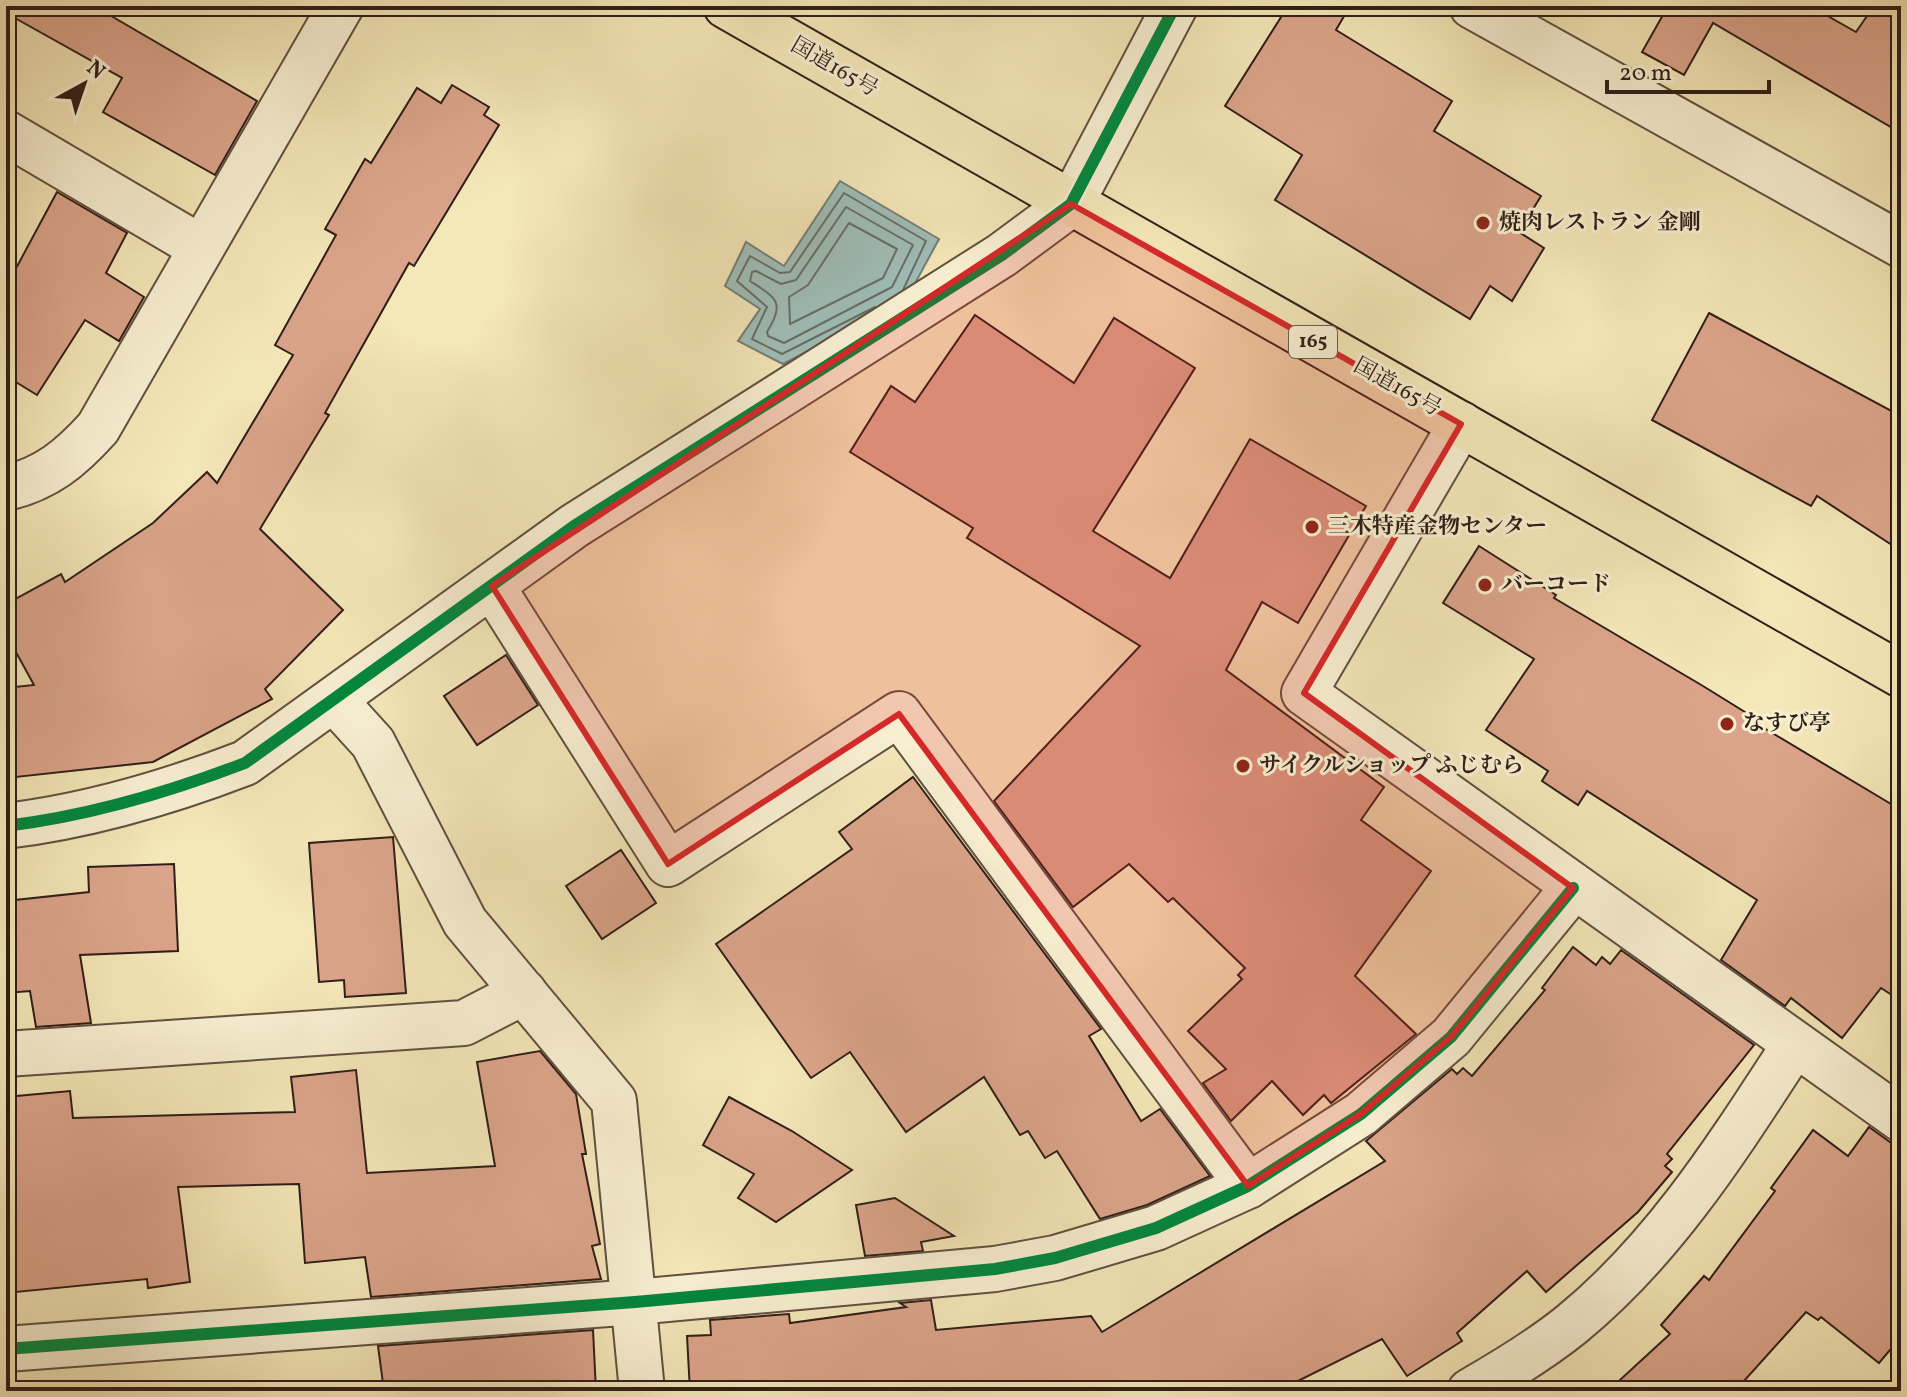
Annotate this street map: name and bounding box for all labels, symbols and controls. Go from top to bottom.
street label: 国道165号 [785,31,883,105]
north arrow [44,44,124,124]
scale bar [1607,44,1769,94]
text: N [79,54,111,88]
text: 20 m [1619,57,1672,91]
place label: 焼肉レストラン 金剛 [1499,208,1701,239]
marker: 焼肉レストラン 金剛 [1474,214,1492,232]
road number: 165 [1289,326,1337,358]
street label: 国道165号 [1347,351,1447,425]
place label: 三木特産金物センター [1328,512,1547,543]
marker: 三木特産金物センター [1303,518,1321,536]
place label: バーコード [1501,570,1611,601]
marker: バーコード [1476,576,1494,594]
place label: なすび亭 [1743,709,1831,740]
marker: なすび亭 [1718,715,1736,733]
place label: サイクルショップ ふじむら [1259,751,1524,782]
marker: サイクルショップ ふじむら [1234,757,1252,775]

